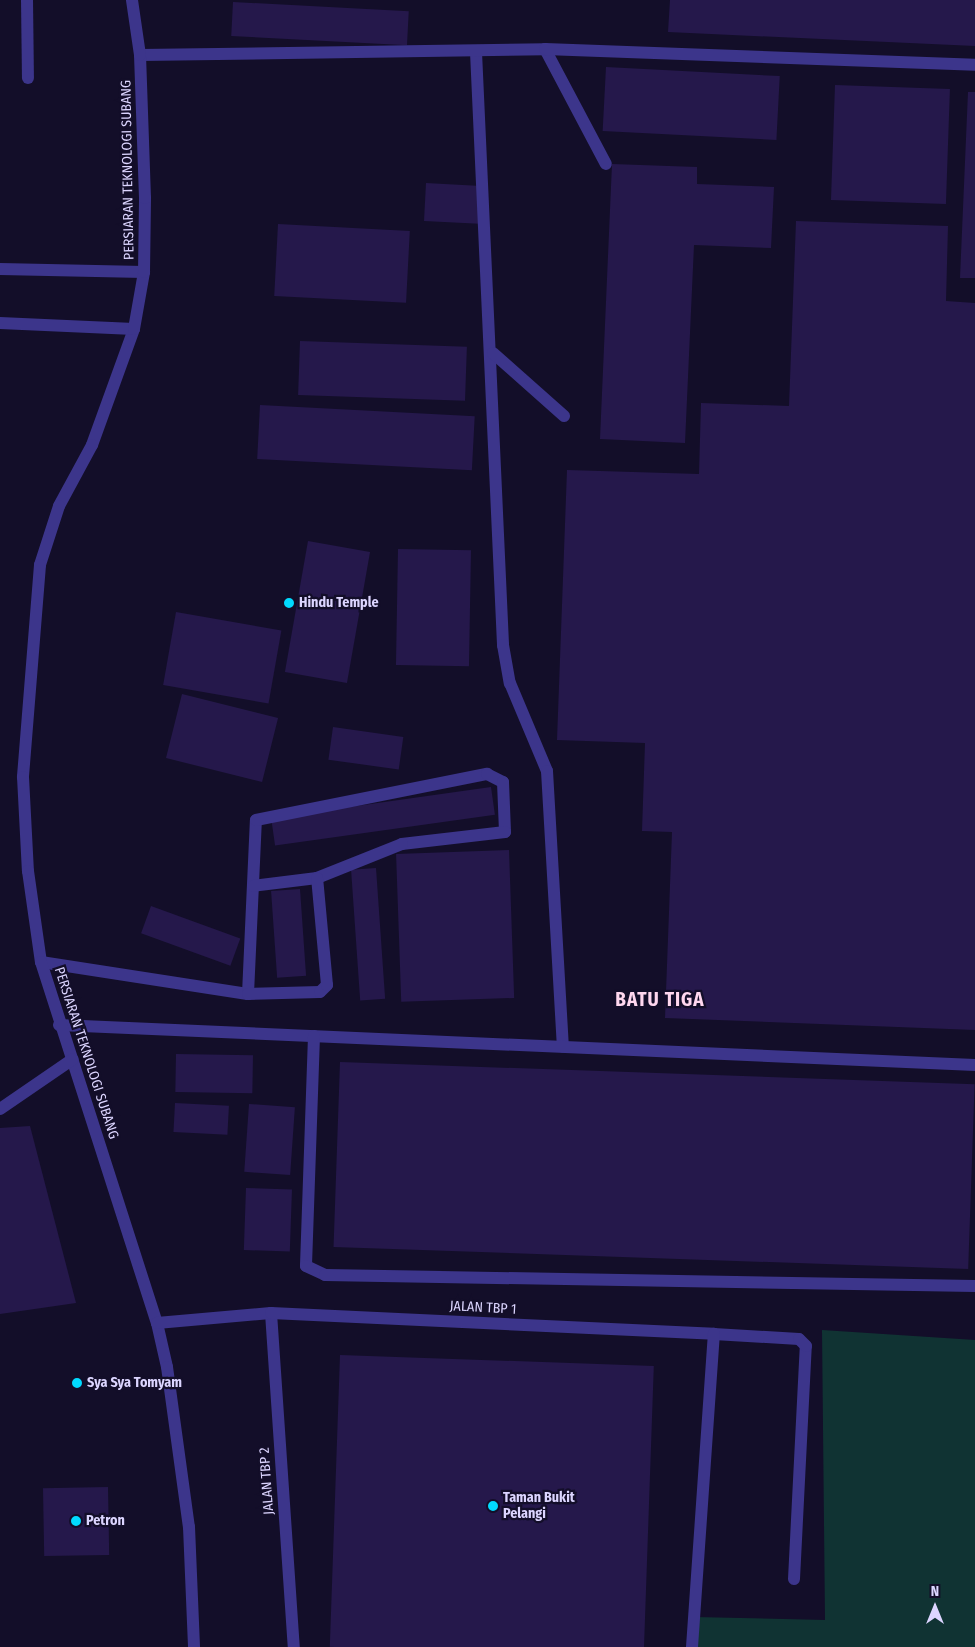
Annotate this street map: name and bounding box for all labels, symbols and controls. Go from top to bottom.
street label: PERSIARAN TEKNOLOGI SUBANG [118,80,138,260]
place label: Hindu Temple [299,595,379,611]
marker: Hindu Temple [283,597,295,609]
street label: PERSIARAN TEKNOLOGI SUBANG [50,965,122,1141]
district label: BATU TIGA [614,989,706,1011]
street label: JALAN TBP 1 [449,1298,517,1318]
place label: Sya Sya Tomyam [87,1375,182,1391]
marker: Sya Sya Tomyam [71,1377,83,1389]
street label: JALAN TBP 2 [256,1447,278,1515]
place label: Taman Bukit Pelangi [503,1490,575,1522]
marker: Taman Bukit Pelangi [487,1500,499,1512]
place label: Petron [86,1513,125,1529]
marker: Petron [70,1515,82,1527]
north arrow [910,1582,960,1632]
text: N [931,1583,939,1600]

